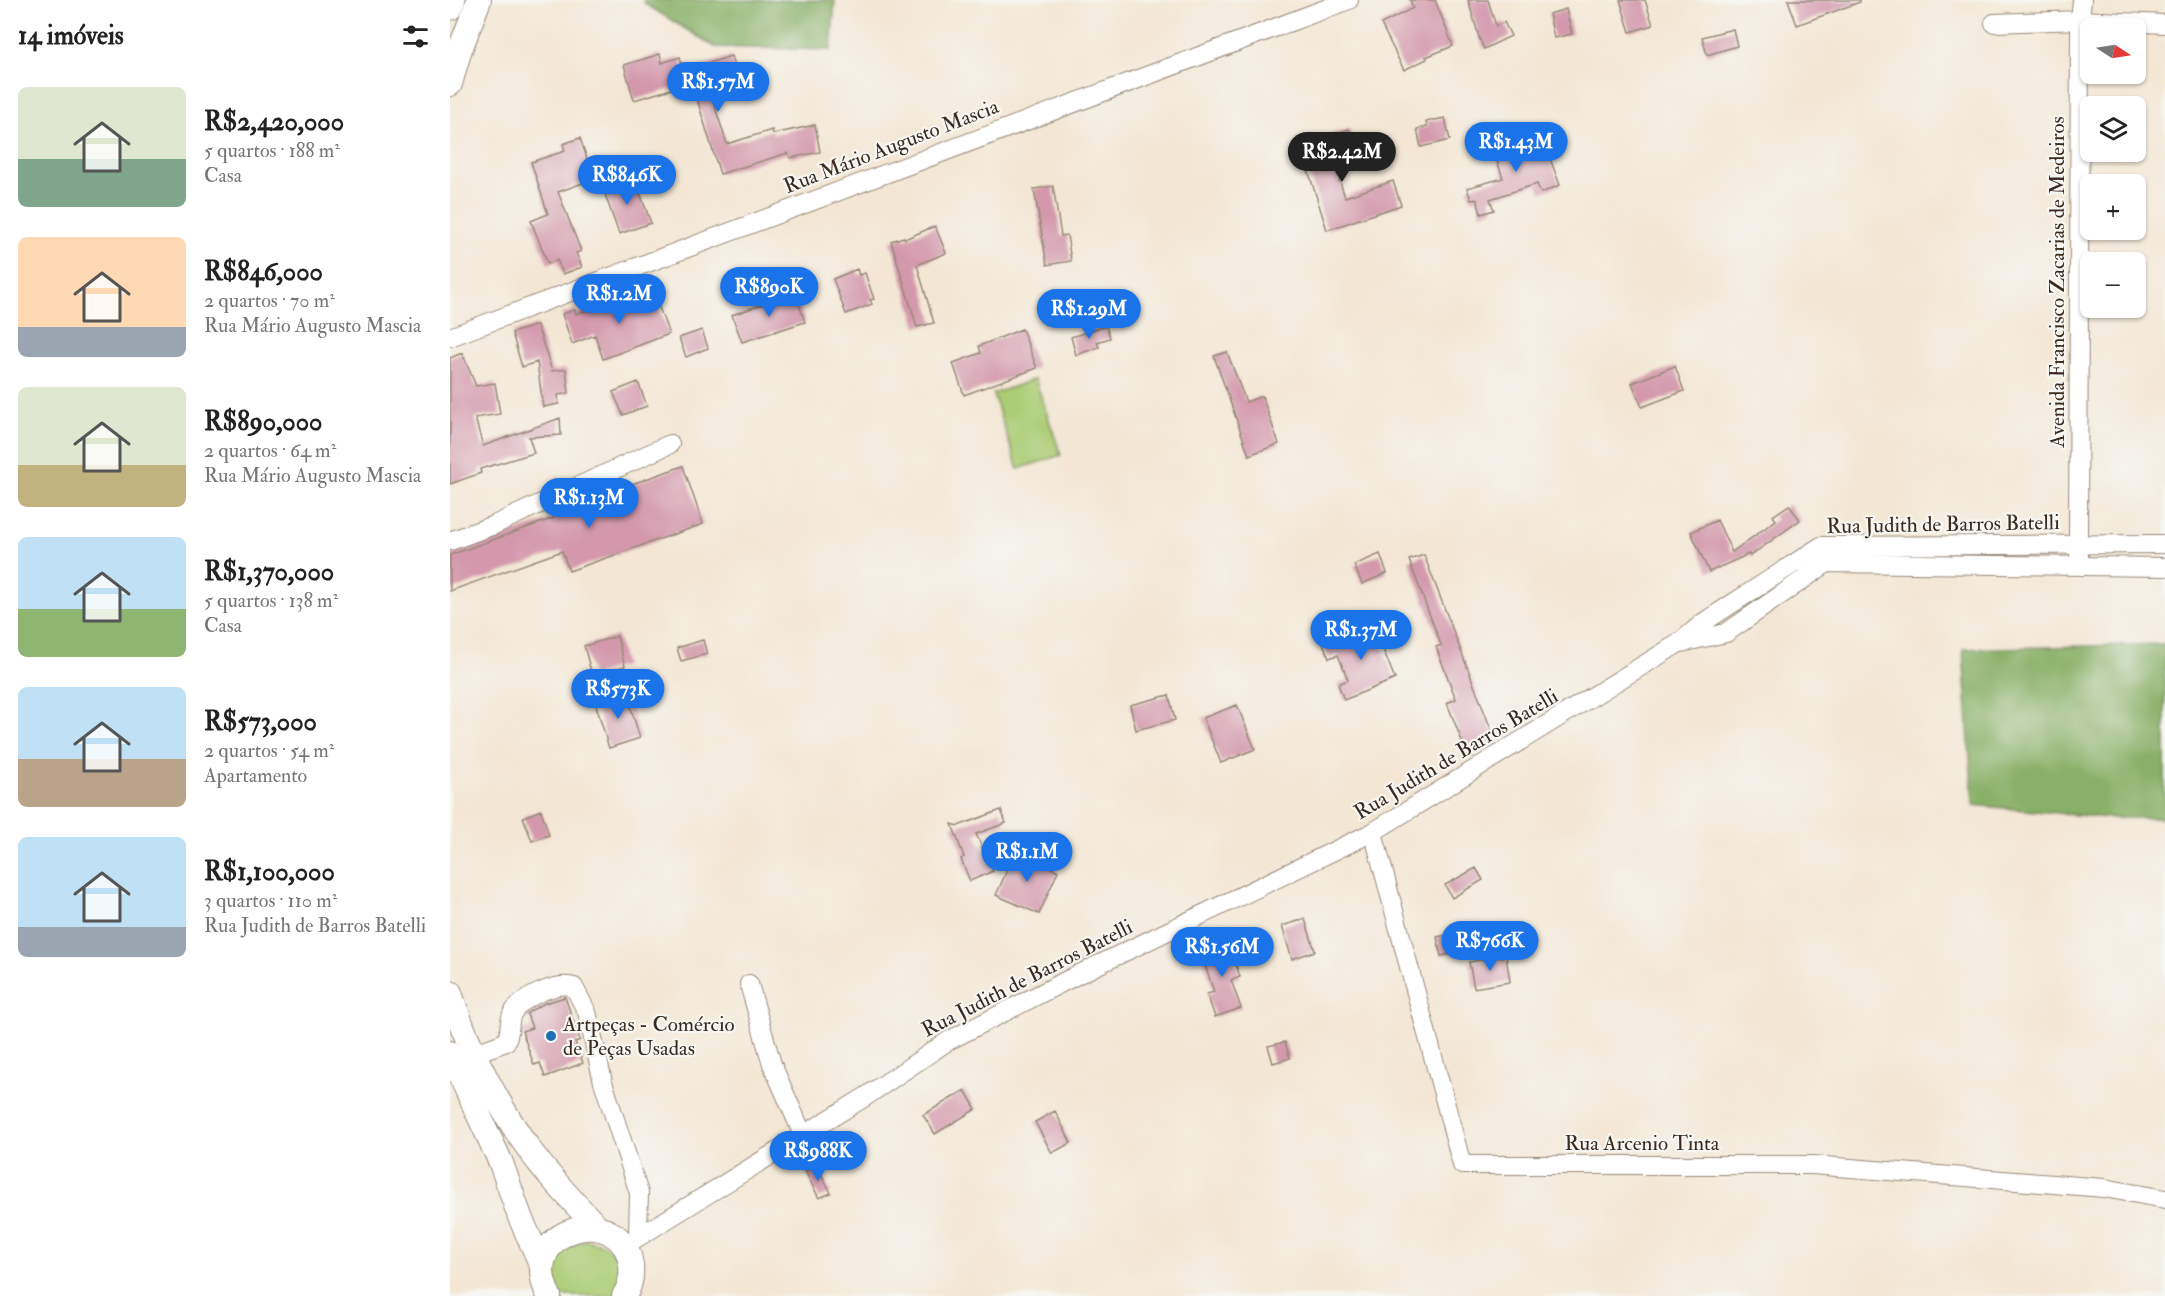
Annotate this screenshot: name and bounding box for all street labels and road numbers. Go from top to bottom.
street label: Rua Mário Augusto Mascia [780,93,1003,200]
street label: Avenida Francisco Zacarias de Medeiros [2044,116,2071,449]
street label: Rua Judith de Barros Batelli [1826,509,2060,540]
street label: Rua Judith de Barros Batelli [1349,683,1564,826]
street label: Rua Judith de Barros Batelli [917,913,1138,1043]
street label: Rua Arcenio Tinta [1565,1130,1720,1157]

